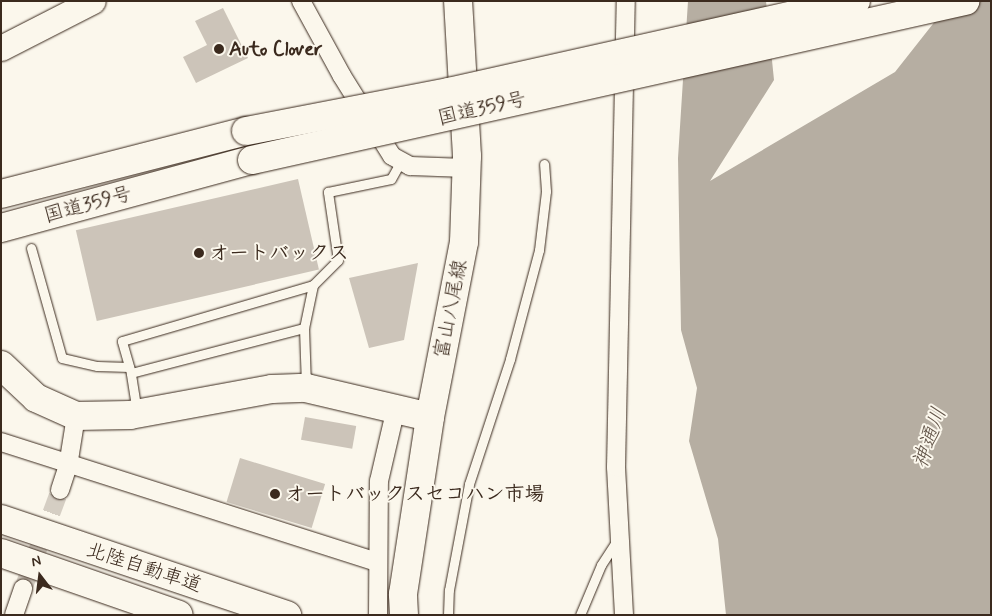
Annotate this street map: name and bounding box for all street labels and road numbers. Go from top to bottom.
street label: 国道359号 [435,87,529,131]
street label: 国道359号 [41,182,135,228]
street label: 富山八尾線 [430,258,472,360]
street label: 北陸自動車道 [83,538,205,598]

